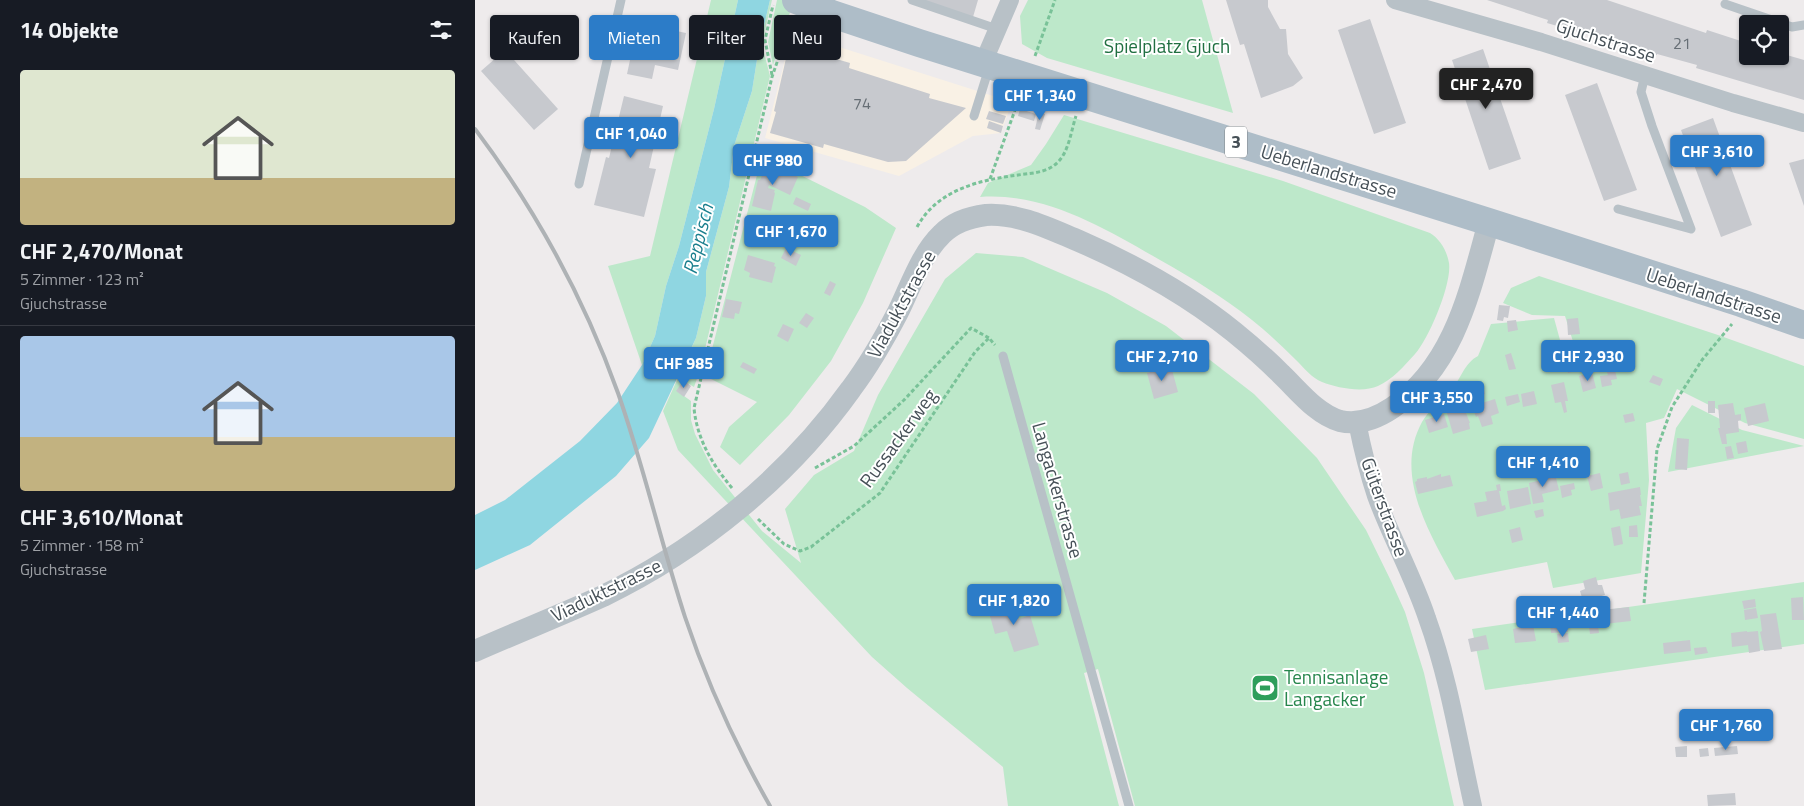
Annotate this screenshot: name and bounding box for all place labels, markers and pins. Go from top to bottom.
pin: CHF 2,470 [1429,68,1543,110]
pin: CHF 1,340 [983,78,1097,121]
pin: CHF 1,040 [574,116,688,159]
pin: CHF 3,610 [1660,134,1774,177]
pin: CHF 980 [727,144,819,186]
pin: CHF 1,670 [734,214,848,257]
pin: CHF 2,710 [1105,340,1219,382]
pin: CHF 2,930 [1531,340,1645,382]
pin: CHF 985 [638,346,730,389]
pin: CHF 3,550 [1380,380,1494,423]
pin: CHF 1,410 [1486,446,1600,488]
pin: CHF 1,820 [957,584,1071,626]
pin: CHF 1,440 [1506,596,1620,638]
place label: Tennisanlage Langacker [1284,662,1388,713]
sports icon: Tennisanlage Langacker [1250,673,1280,703]
pin: CHF 1,760 [1669,708,1783,751]

